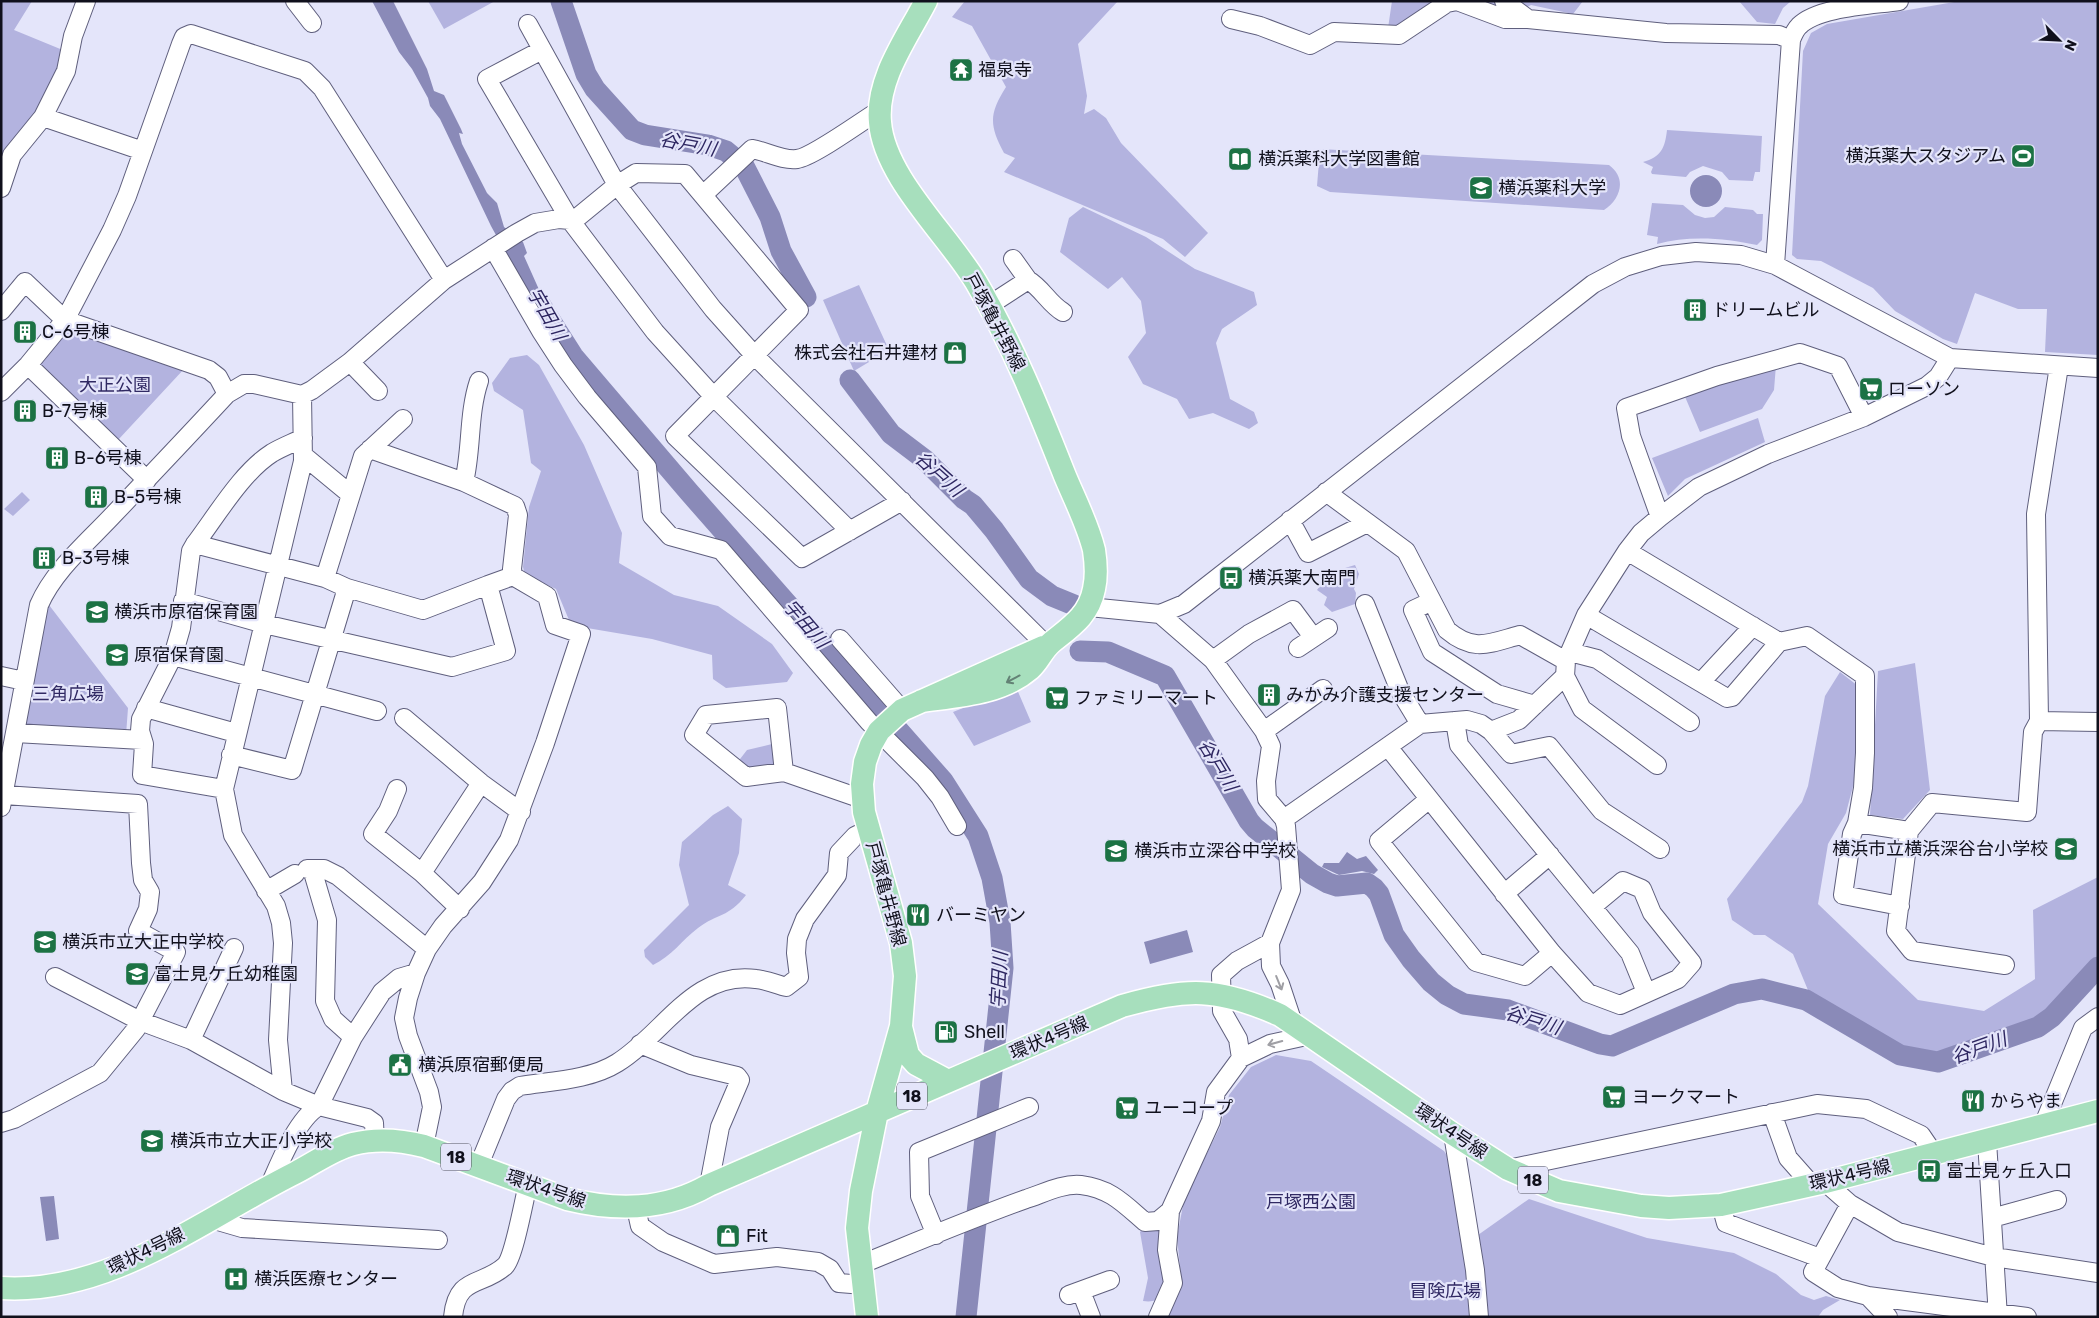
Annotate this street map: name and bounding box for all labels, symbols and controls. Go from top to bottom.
north arrow [2034,15,2084,65]
text: N [2061,37,2080,53]
temple icon: 福泉寺 [948,57,974,83]
place label: 福泉寺 [978,59,1032,81]
water label: 谷戸川 [658,127,720,161]
sports icon: 横浜薬大スタジアム [2010,143,2036,169]
place label: 横浜薬大スタジアム [1845,145,2006,167]
library icon: 横浜薬科大学図書館 [1227,146,1253,172]
place label: 横浜薬科大学図書館 [1258,148,1420,170]
school or university icon: 横浜薬科大学 [1468,175,1494,201]
place label: 横浜薬科大学 [1498,177,1606,199]
street label: 戸塚亀井野線 [960,269,1030,375]
water label: 宇田川 [523,284,572,346]
building icon: ドリームビル [1682,297,1708,323]
place label: ドリームビル [1712,299,1819,321]
building icon: C-6号棟 [12,319,38,345]
place label: C-6号棟 [42,321,109,343]
shop icon: 株式会社石井建材 [942,340,968,366]
place label: 株式会社石井建材 [794,342,938,364]
park label: 大正公園 [79,374,151,396]
supermarket icon: ローソン [1858,376,1884,402]
place label: ローソン [1888,378,1960,400]
building icon: B-7号棟 [12,398,38,424]
place label: B-7号棟 [42,400,107,422]
building icon: B-6号棟 [44,445,70,471]
water label: 谷戸川 [910,446,969,503]
place label: B-6号棟 [74,447,142,469]
building icon: B-5号棟 [83,484,109,510]
place label: B-5号棟 [114,486,181,508]
building icon: B-3号棟 [31,545,57,571]
place label: B-3号棟 [62,547,129,569]
bus stop icon: 横浜薬大南門 [1218,565,1244,591]
place label: 横浜薬大南門 [1248,567,1356,589]
water label: 宇田川 [779,595,835,655]
school or university icon: 横浜市原宿保育園 [84,599,110,625]
place label: 横浜市原宿保育園 [114,601,258,623]
school or university icon: 原宿保育園 [104,642,130,668]
place label: 原宿保育園 [134,644,224,666]
one-way arrow [1006,675,1021,684]
building icon: みかみ介護支援センター [1256,682,1282,708]
park label: 三角広場 [32,683,104,705]
place label: みかみ介護支援センター [1286,684,1484,706]
supermarket icon: ファミリーマート [1044,685,1070,711]
place label: ファミリーマート [1074,687,1218,709]
water label: 谷戸川 [1193,735,1244,797]
school or university icon: 横浜市立横浜深谷台小学校 [2053,836,2079,862]
school or university icon: 横浜市立深谷中学校 [1103,838,1129,864]
place label: 横浜市立横浜深谷台小学校 [1832,838,2048,860]
street label: 戸塚亀井野線 [861,839,911,949]
place label: 横浜市立深谷中学校 [1134,840,1296,862]
restaurant icon: バーミヤン [905,902,931,928]
place label: バーミヤン [936,904,1026,926]
school or university icon: 横浜市立大正中学校 [32,929,58,955]
place label: 横浜市立大正中学校 [62,931,224,953]
water label: 宇田川 [986,949,1012,1009]
school or university icon: 富士見ケ丘幼稚園 [124,961,150,987]
place label: 富士見ケ丘幼稚園 [154,963,298,985]
one-way arrow [1275,975,1285,990]
water label: 谷戸川 [1502,1001,1566,1040]
street label: 環状4号線 [1006,1012,1092,1064]
fuel station icon: Shell [933,1019,959,1045]
place label: Shell [964,1021,1005,1043]
water label: 谷戸川 [1948,1027,2012,1069]
one-way arrow [1268,1039,1284,1048]
public building icon: 横浜原宿郵便局 [387,1052,413,1078]
place label: 横浜原宿郵便局 [418,1054,544,1076]
road number: 18 [897,1082,927,1110]
supermarket icon: ヨークマート [1601,1084,1627,1110]
place label: ヨークマート [1632,1086,1740,1108]
restaurant icon: からやま [1960,1088,1986,1114]
place label: からやま [1990,1090,2062,1112]
supermarket icon: ユーコープ [1114,1095,1140,1121]
place label: ユーコープ [1144,1097,1233,1119]
street label: 環状4号線 [1410,1099,1492,1163]
school or university icon: 横浜市立大正小学校 [139,1128,165,1154]
place label: 横浜市立大正小学校 [170,1130,332,1152]
road number: 18 [441,1144,471,1170]
street label: 環状4号線 [1807,1155,1893,1195]
bus stop icon: 富士見ヶ丘入口 [1916,1158,1942,1184]
place label: 富士見ヶ丘入口 [1946,1160,2072,1182]
street label: 環状4号線 [503,1165,589,1213]
road number: 18 [1518,1166,1548,1194]
park label: 戸塚西公園 [1266,1191,1356,1213]
street label: 環状4号線 [104,1223,188,1279]
shop icon: Fit [715,1223,741,1249]
place label: Fit [746,1225,768,1247]
hospital icon: 横浜医療センター [223,1266,249,1292]
place label: 横浜医療センター [254,1268,398,1290]
park label: 冒険広場 [1409,1280,1481,1302]

